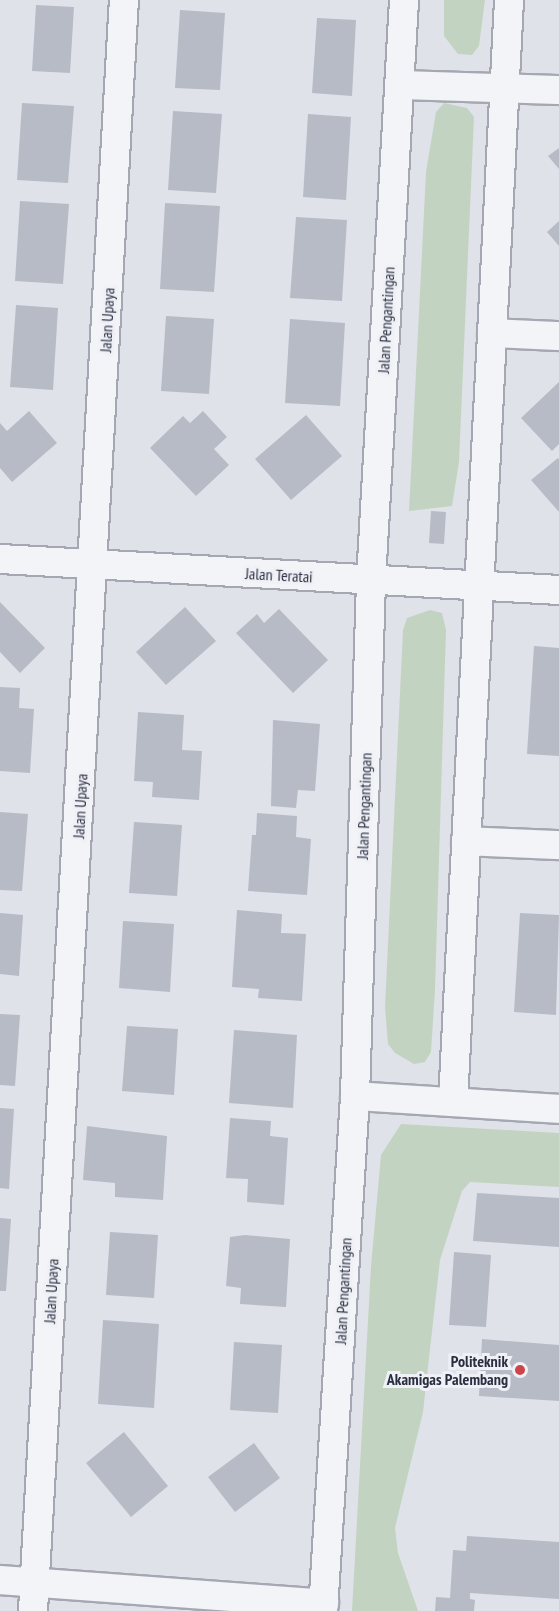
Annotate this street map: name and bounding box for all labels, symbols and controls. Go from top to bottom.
street label: Jalan Pengantingan [374,266,398,374]
street label: Jalan Upaya [96,287,118,353]
street label: Jalan Teratai [245,564,313,586]
street label: Jalan Pengantingan [353,752,375,860]
street label: Jalan Upaya [69,773,91,839]
street label: Jalan Pengantingan [331,1237,355,1345]
street label: Jalan Upaya [40,1258,62,1324]
place label: Politeknik Akamigas Palembang [387,1351,508,1389]
marker: Politeknik Akamigas Palembang [513,1363,527,1377]

